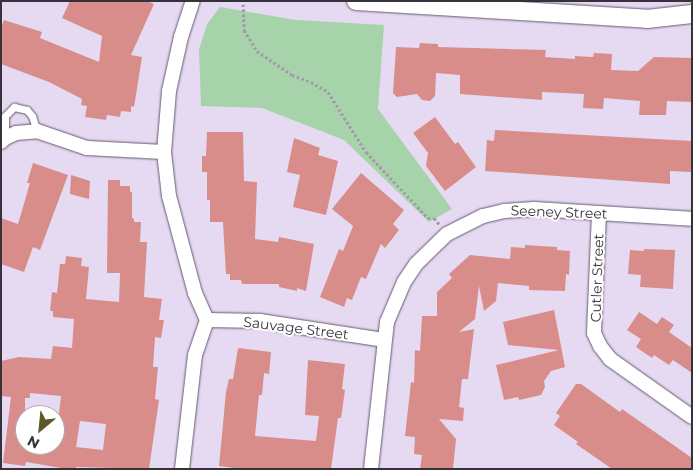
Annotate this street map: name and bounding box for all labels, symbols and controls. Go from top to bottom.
street label: Seeney Street [510,202,608,222]
street label: Cutler Street [587,233,607,323]
street label: Sauvage Street [242,313,350,343]
north arrow [15,405,65,455]
text: N [24,432,43,453]

